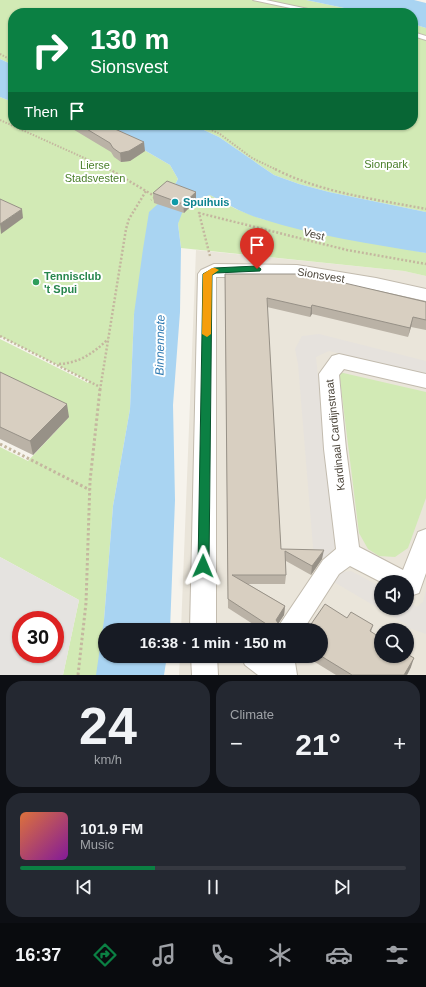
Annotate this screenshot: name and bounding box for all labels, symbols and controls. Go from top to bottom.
icon: right [24,24,76,76]
text: 130 m [90,24,169,55]
text: Sionsvest [90,57,168,77]
icon: arrive [66,100,88,122]
text: Then [24,103,58,120]
park label: Sionpark [364,158,408,170]
park label: Lierse Stadsvesten [65,159,125,184]
place label: Spuihuis [183,196,229,208]
marker: Spuihuis [170,197,180,207]
street label: Vest [302,226,326,242]
pin [240,228,274,269]
icon: arrive [246,234,268,256]
street label: Sionsvest [297,265,345,285]
place label: Tennisclub 't Spui [44,270,102,295]
marker: Tennisclub 't Spui [31,277,41,287]
water label: Binnennete [152,314,168,375]
street label: Kardinaal Cardijnstraat [323,379,347,491]
position arrow [182,545,224,587]
map controls [374,575,414,663]
button: sound [374,575,414,615]
speed limit sign: 30 [12,611,64,663]
button: search [374,623,414,663]
text: 16:38 · 1 min · 150 m [140,634,286,651]
text: 24 [79,697,137,755]
text: Climate [230,707,274,722]
text: 21° [295,728,341,761]
text: − [230,731,243,756]
text: + [393,731,406,756]
text: km/h [94,752,122,767]
text: 101.9 FM [80,820,143,837]
text: Music [80,837,114,852]
icon: previous [73,876,95,898]
icon: pause [202,876,224,898]
icon: next [331,876,353,898]
icon: directions [91,941,119,969]
icon: music [150,941,178,969]
icon: phone [208,941,236,969]
icon: climate [266,941,294,969]
icon: car [325,941,353,969]
icon: filters [383,941,411,969]
text: 16:37 [15,945,61,965]

